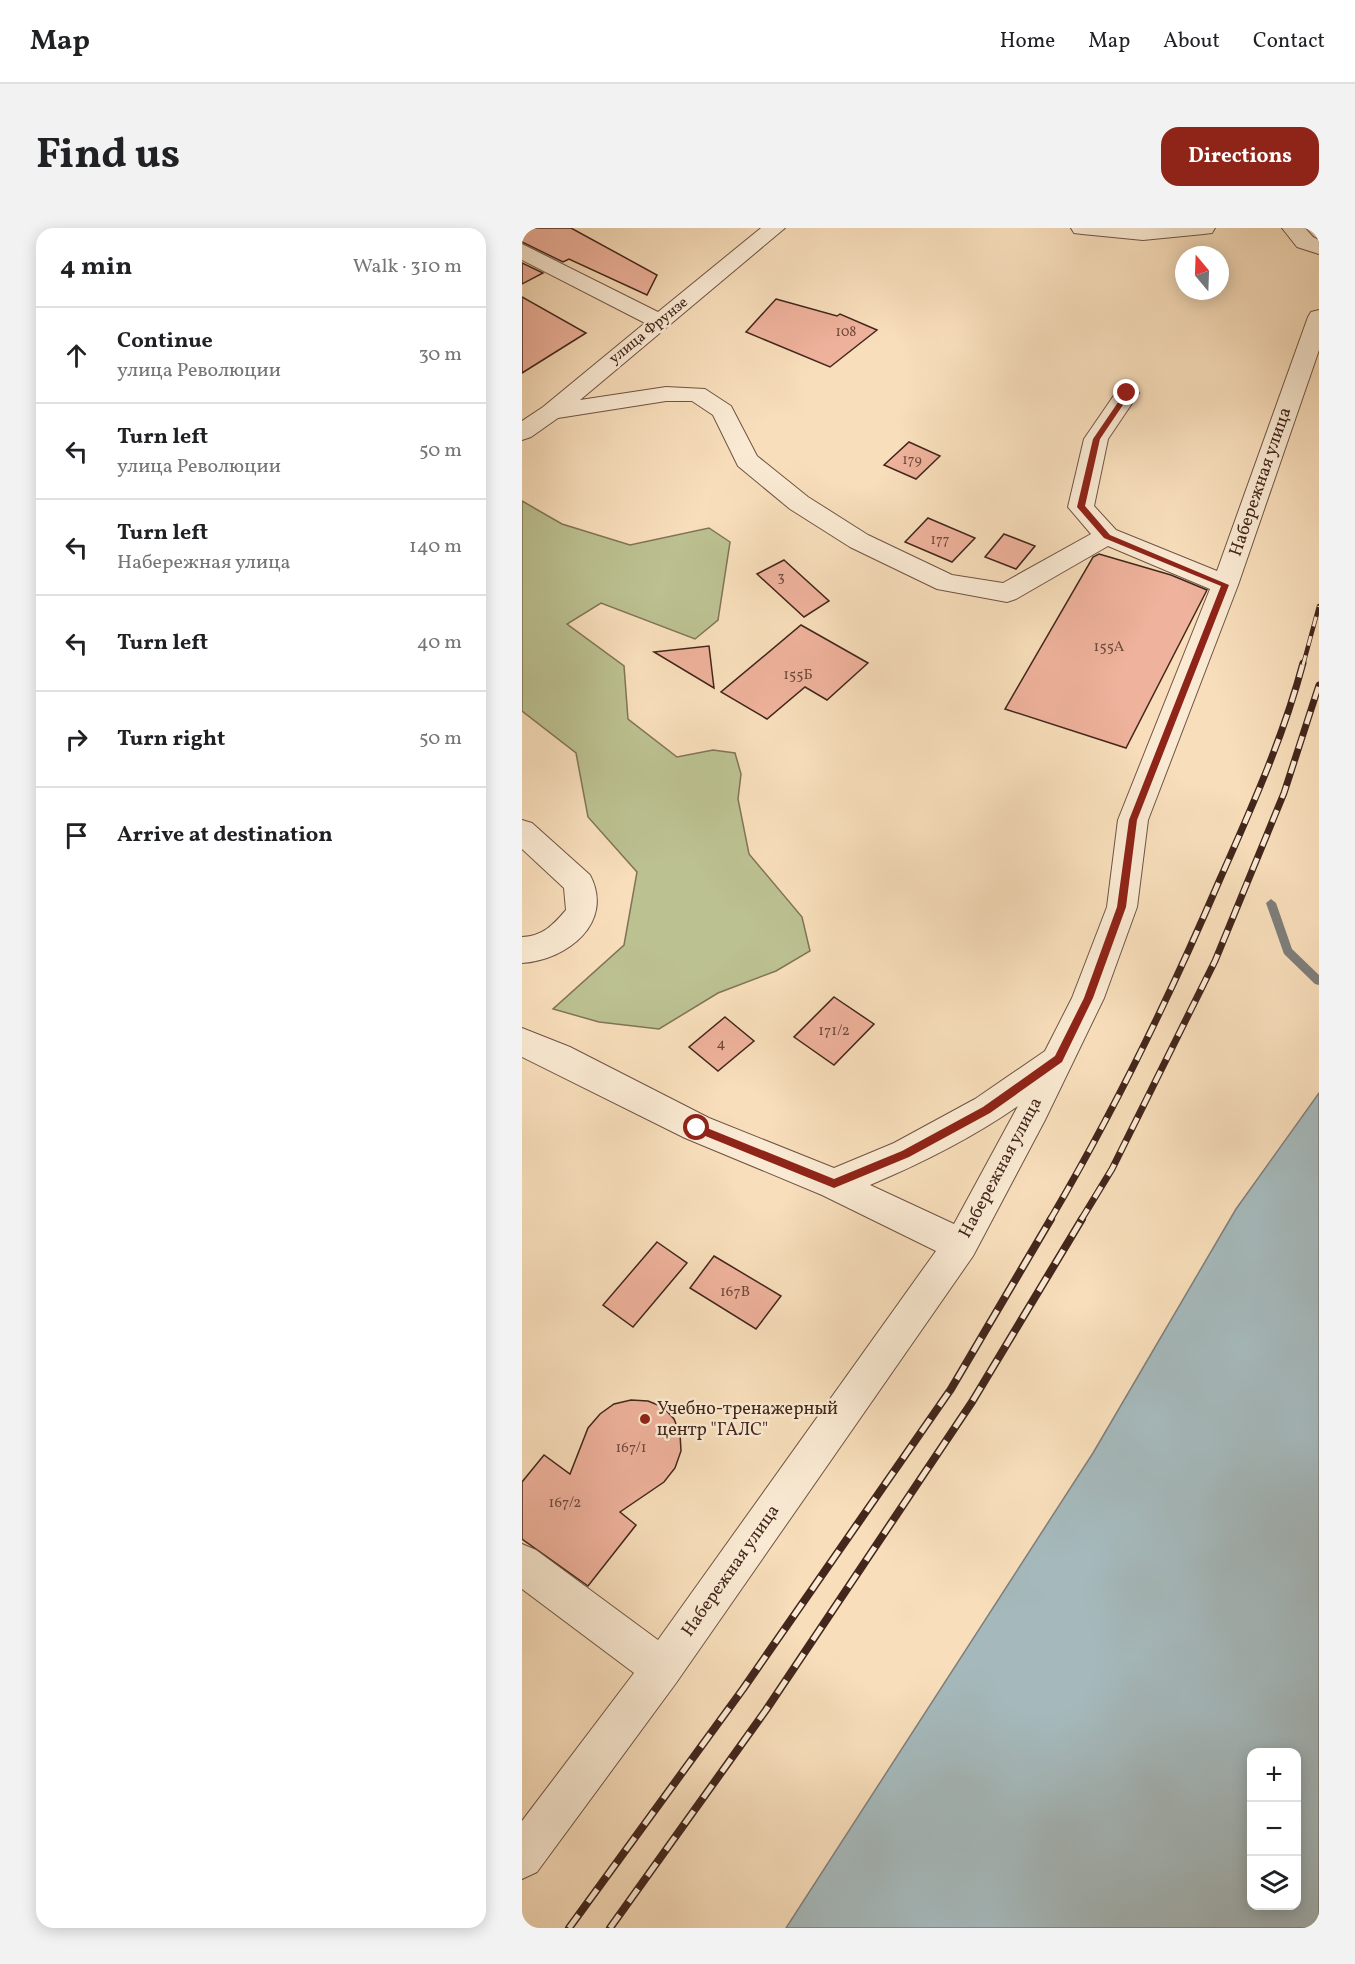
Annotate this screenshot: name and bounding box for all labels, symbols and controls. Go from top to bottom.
text: Map [30,22,90,61]
text: Home [1000,27,1055,56]
text: Map [1088,27,1130,56]
text: About [1163,27,1220,56]
text: Contact [1253,27,1325,56]
text: Find us [36,127,180,186]
button: Directions [1161,127,1319,186]
north arrow [1175,246,1229,300]
text: 4 min [60,249,132,285]
text: Walk · 310 m [353,253,462,281]
street label: улица Фрунзе [605,293,693,369]
house number: 108 [836,323,856,342]
text: Continue [117,326,213,357]
icon: ahead [60,339,93,372]
text: 30 m [418,341,462,369]
text: улица Революции [117,357,281,385]
route end [1113,379,1139,405]
street label: Набережная улица [1224,404,1298,560]
text: Turn left [117,422,208,453]
icon: left [60,435,93,468]
text: 50 m [419,437,462,465]
house number: 179 [902,451,922,470]
text: улица Революции [117,453,281,481]
text: Turn left [117,518,208,549]
icon: left [60,531,93,564]
house number: 177 [930,531,950,550]
text: 140 m [409,533,462,561]
text: Набережная улица [117,549,291,577]
house number: 3 [777,568,785,587]
icon: left [60,627,93,660]
text: Turn left [117,628,208,659]
text: 40 m [417,629,462,657]
house number: 155А [1094,637,1125,658]
house number: 155Б [783,665,813,686]
icon: right [60,723,93,756]
text: Turn right [117,724,225,755]
text: 50 m [419,725,462,753]
icon: arrive [60,819,93,852]
text: Arrive at destination [117,820,333,851]
house number: 171/2 [818,1021,850,1042]
house number: 4 [717,1034,726,1055]
street label: Набережная улица [953,1093,1049,1243]
route start [683,1114,709,1140]
house number: 167В [720,1282,750,1303]
place label: Учебно-тренажерный центр "ГАЛС" [657,1397,838,1443]
marker: Учебно-тренажерный центр "ГАЛС" [638,1412,652,1426]
house number: 167/1 [616,1438,646,1459]
house number: 167/2 [549,1493,581,1514]
street label: Набережная улица [676,1500,786,1642]
map controls [1247,1748,1301,1910]
button: + [1247,1748,1301,1802]
button: − [1247,1802,1301,1856]
button: layers [1247,1856,1301,1910]

